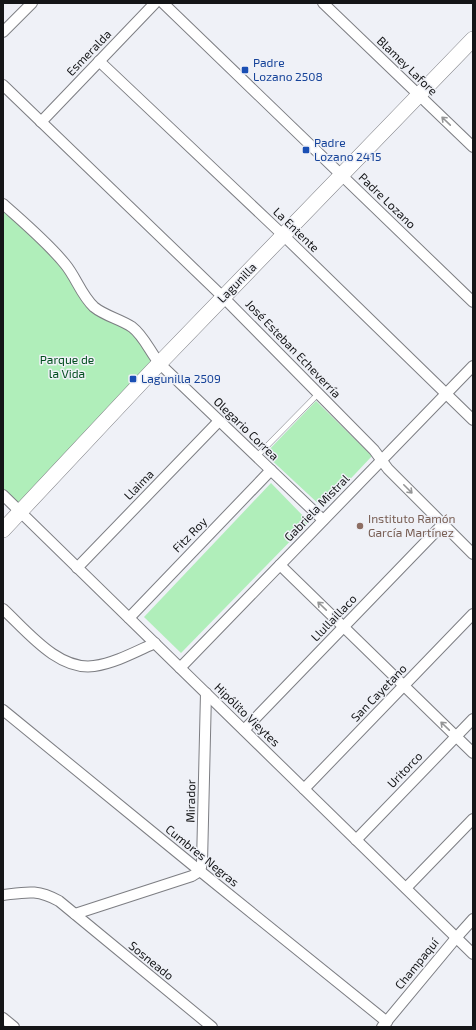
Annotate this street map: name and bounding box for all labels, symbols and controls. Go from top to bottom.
street label: Esmeralda [63,27,114,78]
street label: Blamey Lafore [375,33,441,98]
place label: Padre Lozano 2508 [253,55,323,83]
marker: Padre Lozano 2508 [240,65,250,75]
one-way arrow [441,116,451,126]
place label: Padre Lozano 2415 [314,135,381,163]
marker: Padre Lozano 2415 [301,145,311,155]
street label: Padre Lozano [356,170,419,231]
street label: La Entente [271,204,322,255]
street label: Lagunilla [214,259,259,305]
street label: José Esteban Echeverría [243,296,344,400]
park label: Parque de la Vida [40,352,94,380]
place label: Lagunilla 2509 [141,371,221,385]
marker: Lagunilla 2509 [128,374,138,384]
street label: Olegario Correa [211,394,282,463]
street label: Llaima [121,466,156,502]
street label: Gabriela Mistral [281,471,352,544]
one-way arrow [403,484,413,494]
place label: Instituto Ramón García Martínez [368,511,456,539]
street label: Fitz Roy [169,513,210,555]
marker: Instituto Ramón García Martínez [355,521,365,531]
street label: Llullaillaco [308,591,359,644]
one-way arrow [317,601,327,611]
street label: San Cayetano [348,661,409,724]
street label: Hipólito Vieytes [212,680,283,749]
one-way arrow [440,721,450,731]
street label: Uritorco [384,748,425,790]
street label: Mirador [183,779,197,823]
street label: Cumbres Negras [163,821,242,889]
street label: Champaquí [392,934,442,992]
street label: Sosneado [126,938,177,983]

